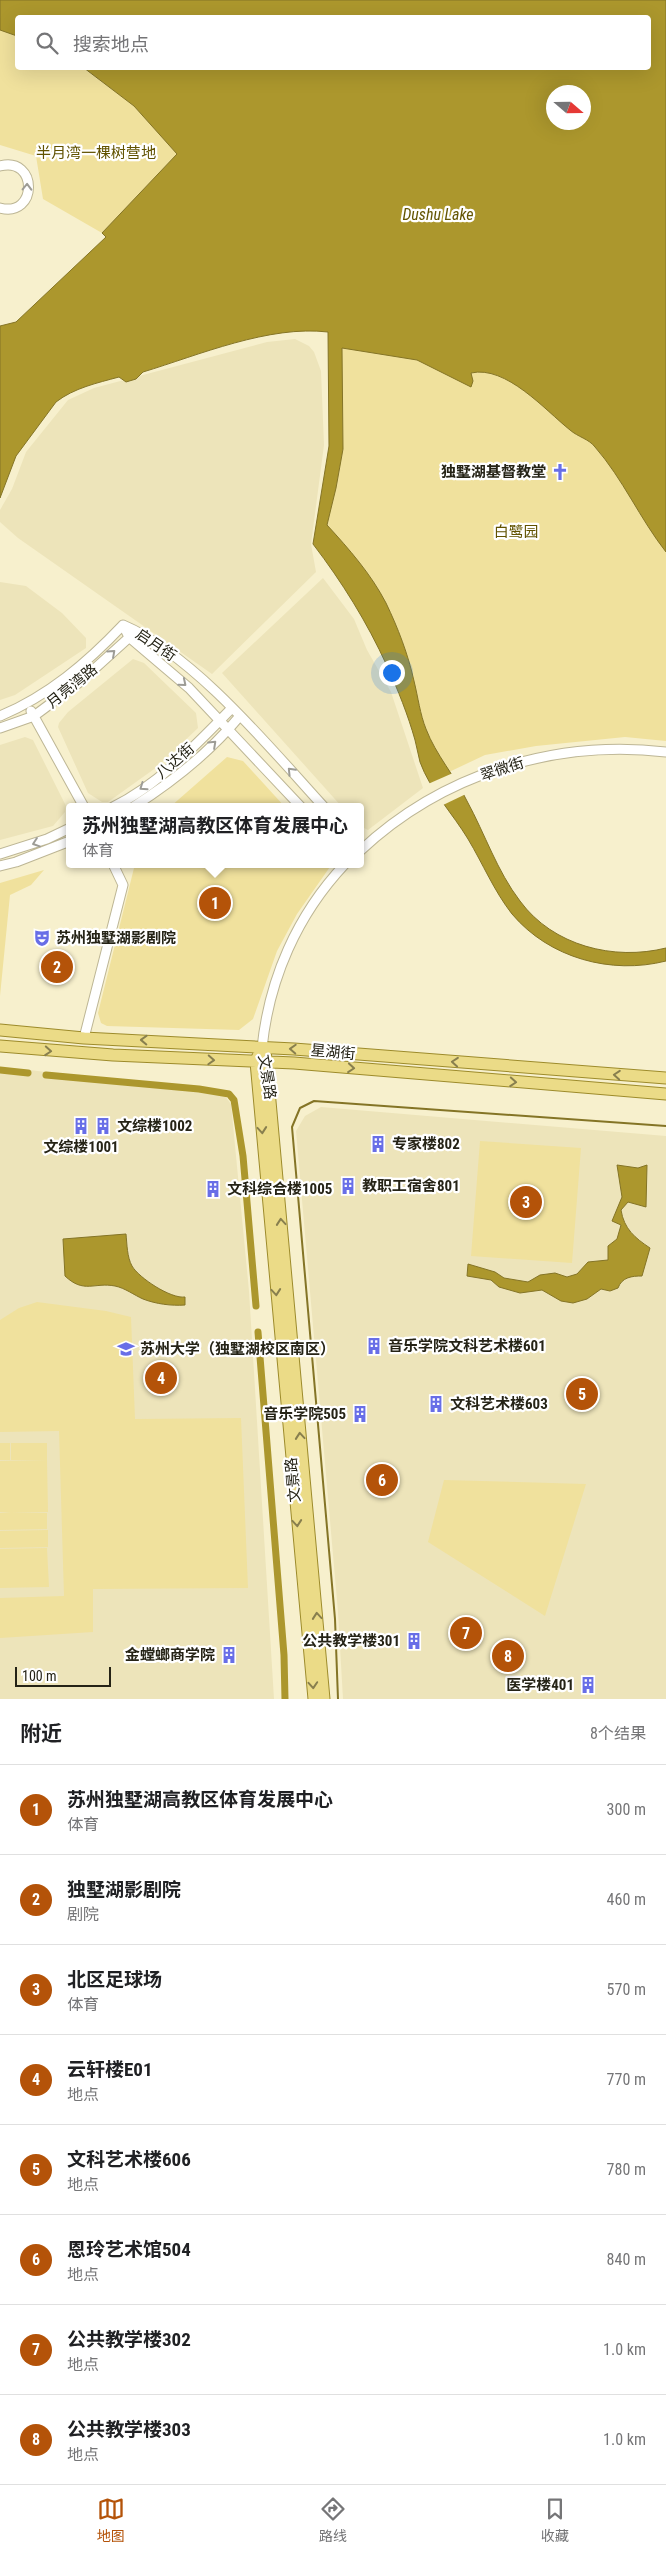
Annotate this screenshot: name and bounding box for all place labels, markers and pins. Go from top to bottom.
church icon: 独墅湖基督教堂 [550,462,570,482]
place label: 独墅湖基督教堂 [441,463,546,481]
pin: 1 [199,884,231,922]
theatre icon: 苏州独墅湖影剧院 [32,928,52,948]
place label: 苏州独墅湖影剧院 [56,929,176,947]
pin: 2 [41,948,73,986]
building icon: 文综楼1001 [71,1116,91,1136]
building icon: 文综楼1002 [93,1116,113,1136]
place label: 文综楼1002 [117,1117,192,1135]
building icon: 专家楼802 [368,1134,388,1154]
place label: 专家楼802 [392,1135,460,1153]
place label: 文综楼1001 [43,1138,119,1156]
building icon: 教职工宿舍801 [338,1176,358,1196]
place label: 教职工宿舍801 [362,1177,460,1195]
building icon: 文科综合楼1005 [203,1179,223,1199]
place label: 文科综合楼1005 [227,1180,332,1198]
pin: 3 [510,1183,542,1221]
building icon: 音乐学院文科艺术楼601 [364,1336,384,1356]
place label: 音乐学院文科艺术楼601 [388,1337,546,1355]
school or university icon: 苏州大学（独墅湖校区南区） [116,1339,136,1359]
place label: 苏州大学（独墅湖校区南区） [140,1340,335,1358]
pin: 4 [145,1359,177,1397]
pin: 5 [566,1375,598,1413]
building icon: 文科艺术楼603 [426,1394,446,1414]
place label: 文科艺术楼603 [450,1395,548,1413]
building icon: 音乐学院505 [350,1404,370,1424]
place label: 音乐学院505 [263,1405,346,1423]
pin: 6 [366,1461,398,1499]
pin: 7 [450,1614,482,1652]
building icon: 公共教学楼301 [404,1631,424,1651]
place label: 公共教学楼301 [302,1632,400,1650]
pin: 8 [492,1637,524,1675]
building icon: 金螳螂商学院 [219,1645,239,1665]
place label: 金螳螂商学院 [125,1646,215,1664]
building icon: 医学楼401 [578,1675,598,1695]
place label: 医学楼401 [506,1676,574,1694]

